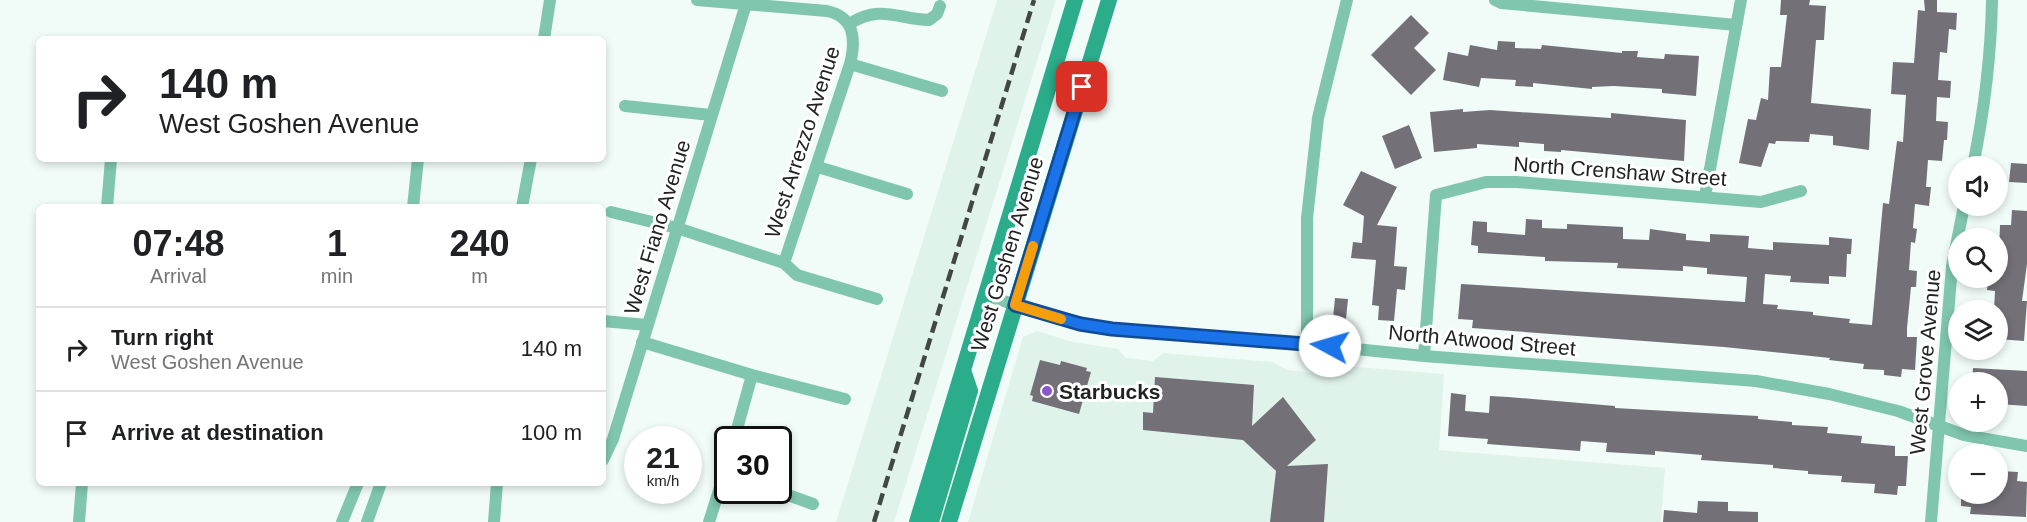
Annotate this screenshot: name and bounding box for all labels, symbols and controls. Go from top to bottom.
street label: West Arrezzo Avenue [760,43,844,241]
icon: right [60,60,138,138]
text: 140 m [159,60,278,107]
pin [1056,61,1107,112]
icon: arrive [1065,70,1098,103]
text: West Goshen Avenue [159,109,419,139]
street label: West Fiano Avenue [619,137,695,317]
street label: North Crenshaw Street [1513,152,1727,190]
street label: West Goshen Avenue [966,154,1048,354]
map controls [1948,156,2008,504]
button: sound [1948,156,2008,216]
text: 07:48 [132,223,224,264]
text: 1 [327,223,347,264]
text: 240 [449,223,510,264]
button: search [1948,228,2008,288]
text: Arrival [150,265,207,287]
text: min [321,265,353,287]
text: m [471,265,488,287]
street label: West Grove Avenue [1905,268,1945,456]
button: layers [1948,300,2008,360]
position arrow [1298,314,1362,378]
street label: North Atwood Street [1387,320,1577,360]
text: Turn right [111,325,213,350]
icon: right [60,333,93,366]
text: 140 m [521,336,582,361]
text: West Goshen Avenue [111,351,304,373]
button: + [1948,372,2008,432]
place label: Starbucks [1059,380,1161,403]
marker: Starbucks [1040,384,1054,398]
icon: arrive [60,417,93,450]
text: Arrive at destination [111,420,324,445]
text: 100 m [521,420,582,445]
speed limit sign: 30 [714,426,792,504]
text: 21 [646,441,680,474]
button: − [1948,444,2008,504]
text: km/h [647,472,679,489]

